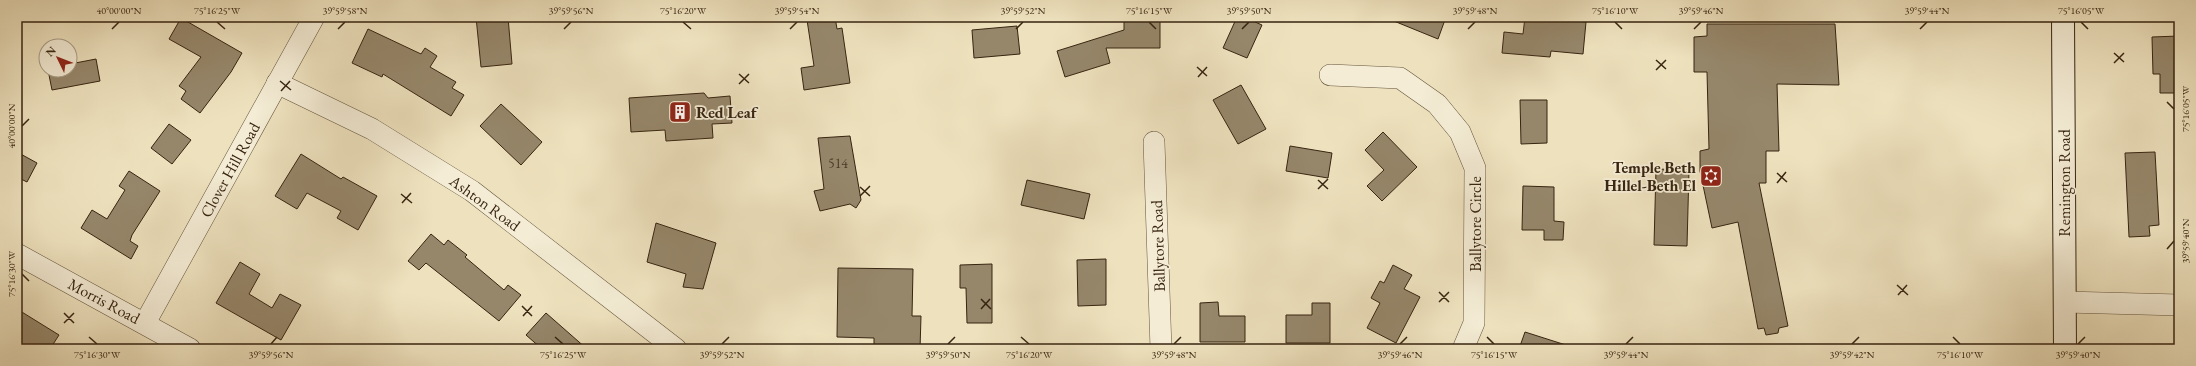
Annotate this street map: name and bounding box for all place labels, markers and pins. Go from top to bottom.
building icon: Red Leaf [667,99,693,125]
place label: Red Leaf [696,102,759,123]
place label: Temple Beth Hillel-Beth El [1604,157,1696,196]
synagogue icon: Temple Beth Hillel-Beth El [1698,163,1724,189]

